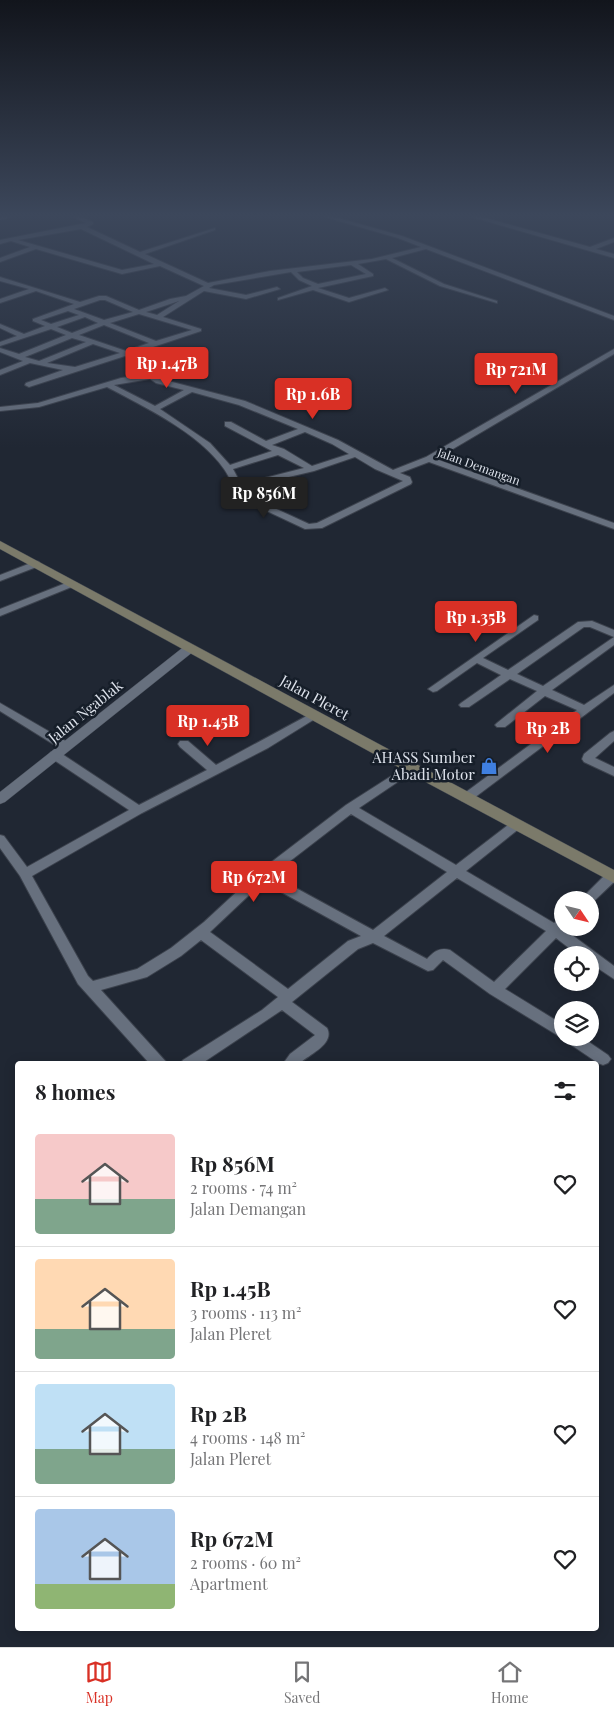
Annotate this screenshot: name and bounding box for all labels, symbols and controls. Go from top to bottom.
pin: Rp 1.47B [115,346,219,389]
text: Rp 1.47B [136,352,198,373]
pin: Rp 721M [470,352,562,395]
text: Rp 721M [485,358,547,379]
pin: Rp 1.6B [267,378,359,420]
text: Rp 1.6B [286,383,340,404]
street label: Jalan Demangan [434,443,523,488]
pin: Rp 856M [218,476,310,519]
text: Rp 856M [232,482,296,503]
pin: Rp 1.35B [424,600,528,643]
text: Rp 1.35B [446,606,506,627]
street label: Jalan Pleret [276,669,354,725]
street label: Jalan Ngablak [43,674,127,748]
pin: Rp 1.45B [156,704,260,747]
text: Rp 1.45B [177,710,239,731]
pin: Rp 2B [513,712,583,754]
text: Rp 2B [526,717,570,738]
place label: AHASS Sumber Abadi Motor [371,747,475,784]
shop icon: AHASS Sumber Abadi Motor [479,756,499,776]
pin: Rp 672M [208,860,300,903]
text: Rp 672M [222,866,286,887]
north arrow [554,891,599,936]
map controls [554,891,599,1046]
button: locate [554,946,599,991]
button: layers [554,1001,599,1046]
text: 8 homes [35,1077,115,1105]
icon: filters [551,1077,579,1105]
text: Rp 856M [190,1149,275,1177]
icon: home [75,1154,135,1214]
icon: heart [551,1170,579,1198]
text: 2 rooms · 74 m² [190,1177,297,1198]
text: Jalan Demangan [190,1198,306,1219]
text: Rp 1.45B [190,1274,271,1302]
icon: home [75,1279,135,1339]
icon: heart [551,1295,579,1323]
text: 3 rooms · 113 m² [190,1302,301,1323]
text: Jalan Pleret [190,1323,271,1344]
text: Rp 2B [190,1399,247,1427]
icon: home [75,1404,135,1464]
icon: heart [551,1420,579,1448]
text: 4 rooms · 148 m² [190,1427,306,1448]
text: Jalan Pleret [190,1448,271,1469]
text: Rp 672M [190,1524,274,1552]
icon: home [75,1529,135,1589]
icon: heart [551,1545,579,1573]
text: 2 rooms · 60 m² [190,1552,301,1573]
text: Apartment [190,1573,268,1594]
tab: Map [85,1658,113,1707]
tab: Saved [284,1658,320,1707]
tab: Home [491,1658,529,1707]

